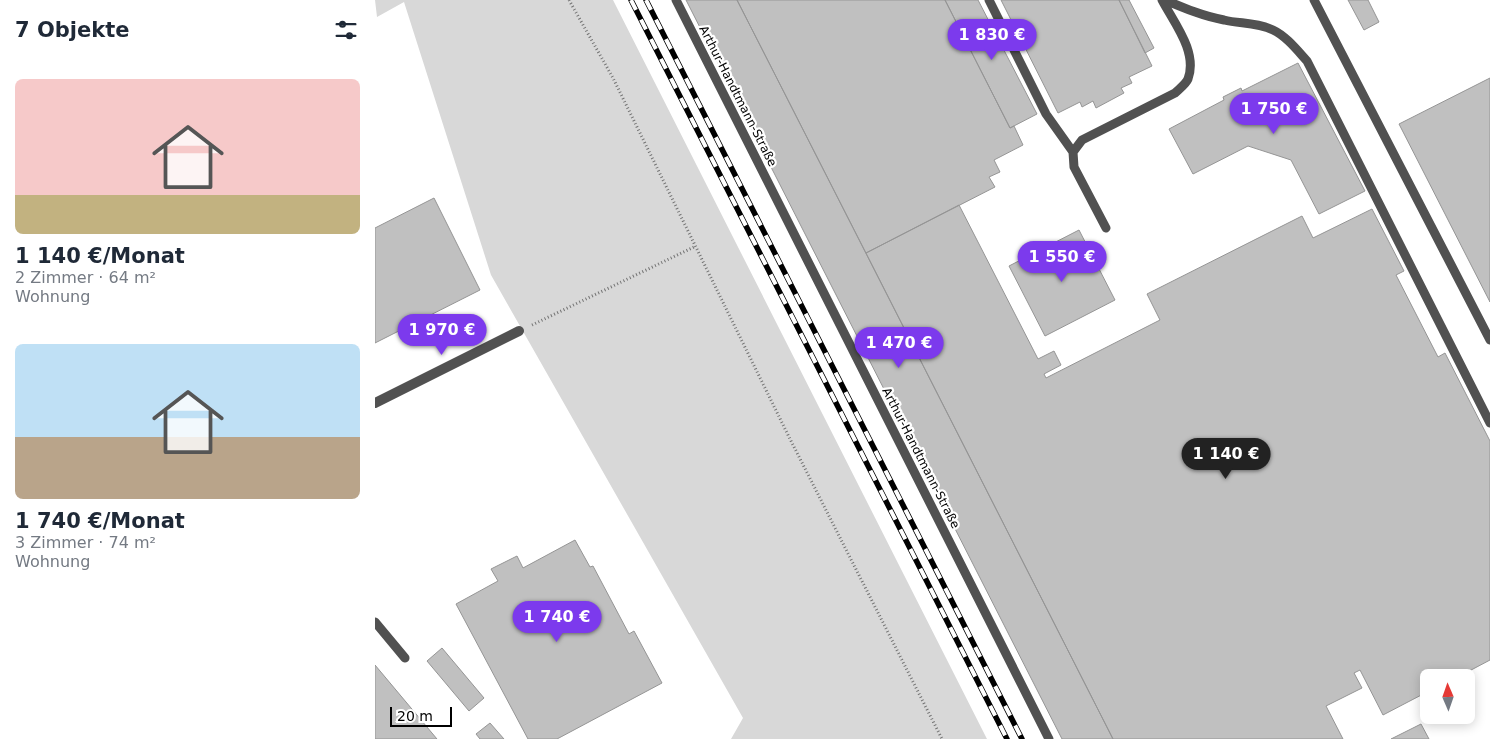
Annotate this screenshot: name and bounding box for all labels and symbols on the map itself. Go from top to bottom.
pin: 1 830 € [946,18,1038,61]
street label: Arthur-Handtmann-Straße [696,23,780,169]
pin: 1 750 € [1228,92,1320,135]
pin: 1 550 € [1016,240,1108,283]
pin: 1 970 € [396,314,488,356]
pin: 1 470 € [853,326,945,369]
street label: Arthur-Handtmann-Straße [879,385,963,531]
pin: 1 140 € [1180,438,1272,480]
pin: 1 740 € [511,600,603,643]
north arrow [1420,669,1475,724]
scale bar [390,704,453,727]

